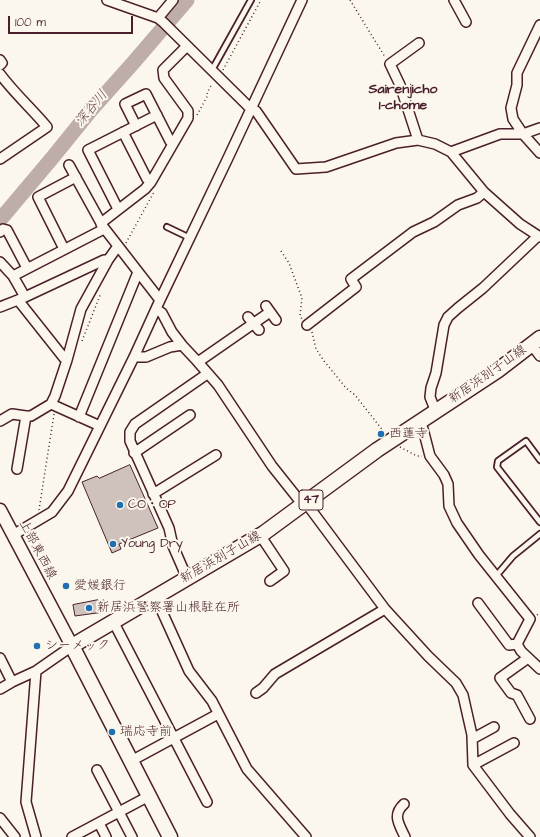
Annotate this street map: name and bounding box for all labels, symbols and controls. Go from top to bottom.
scale bar [10,8,135,34]
text: 100 m [15,14,46,31]
district label: Sairenjicho 1-chome [369,82,437,114]
water label: 深谷川 [72,88,112,130]
street label: 新居浜別子山線 [446,343,530,407]
place label: 西蓮寺 [389,426,428,442]
marker: 西蓮寺 [376,429,386,439]
road number: 47 [299,490,323,510]
place label: CO・OP [128,497,176,513]
marker: CO・OP [115,500,125,510]
street label: 上部東西線 [15,518,59,582]
street label: 新居浜別子山線 [178,528,264,588]
place label: Young Dry [121,536,183,552]
marker: Young Dry [108,539,118,549]
place label: 愛媛銀行 [74,578,126,594]
marker: 愛媛銀行 [61,581,71,591]
place label: 新居浜警察署山根駐在所 [97,600,240,616]
marker: 新居浜警察署山根駐在所 [84,603,94,613]
place label: シーメック [45,638,110,654]
marker: シーメック [32,641,42,651]
place label: 瑞応寺前 [120,724,172,740]
marker: 瑞応寺前 [107,727,117,737]

